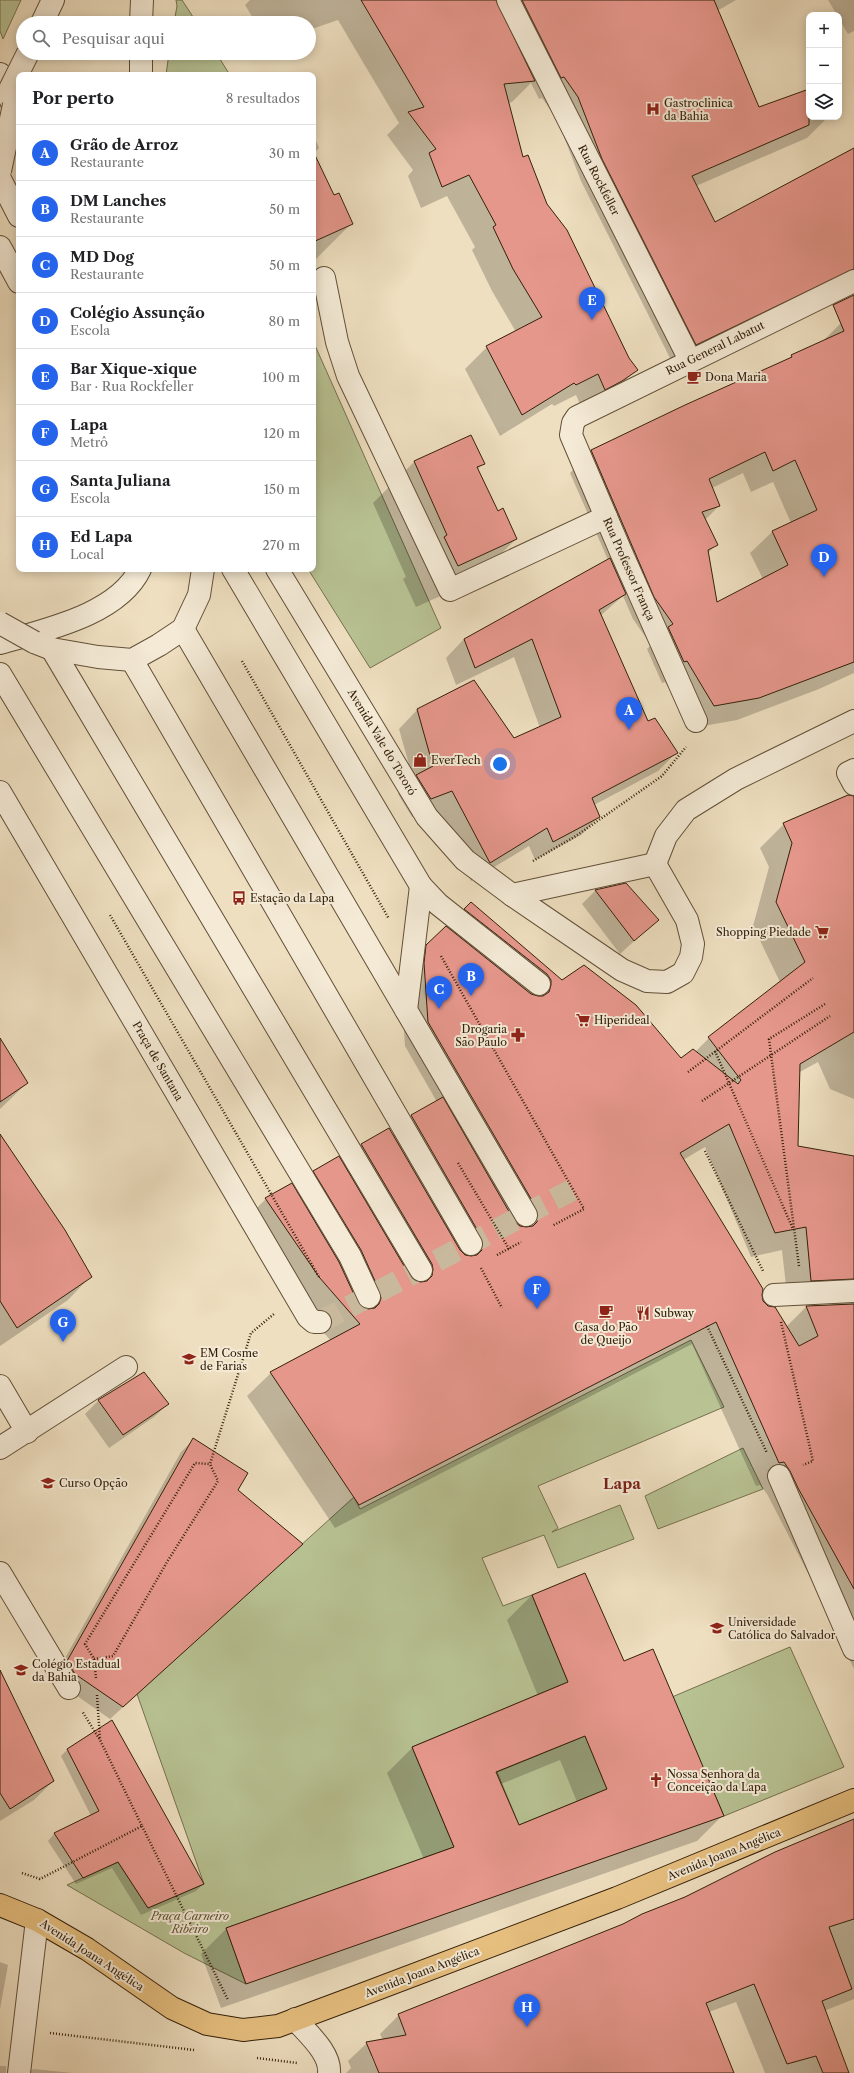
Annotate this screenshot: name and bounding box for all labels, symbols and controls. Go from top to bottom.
map controls [806,12,842,120]
button: + [806,12,842,48]
search box [16,16,316,60]
icon: search [30,27,52,49]
text: Pesquisar aqui [62,29,165,48]
button: − [806,48,842,84]
button: layers [806,84,842,120]
text: Por perto [32,88,114,108]
text: 8 resultados [226,90,300,106]
place label: Gastroclinica da Bahia [664,96,733,123]
hospital icon: Gastroclinica da Bahia [645,101,661,117]
text: Grão de Arroz [70,135,178,154]
street label: Rua Rockfeller [575,142,623,218]
text: A [40,145,50,161]
text: 30 m [269,145,300,161]
text: Restaurante [70,154,144,170]
text: DM Lanches [70,191,166,210]
text: B [40,201,50,217]
text: 50 m [269,201,300,217]
text: Restaurante [70,210,144,226]
text: MD Dog [70,247,134,266]
text: C [40,257,50,273]
text: 50 m [269,257,300,273]
text: Restaurante [70,266,144,282]
pin: E [579,287,605,320]
text: Colégio Assunção [70,303,205,322]
text: D [39,313,51,329]
text: 80 m [268,313,300,329]
street label: Rua General Labatut [663,318,767,378]
text: Escola [70,322,110,338]
text: Bar Xique-xique [70,359,197,378]
text: E [40,369,50,385]
text: 100 m [262,369,300,385]
cafe icon: Dona Maria [686,369,702,385]
place label: Dona Maria [705,370,767,384]
text: Bar · Rua Rockfeller [70,378,193,394]
text: Lapa [70,415,108,434]
text: F [41,425,49,441]
text: 120 m [263,425,300,441]
text: Metrô [70,434,108,450]
text: Santa Juliana [70,471,171,490]
text: G [39,481,51,497]
text: 150 m [264,481,300,497]
text: Escola [70,490,110,506]
street label: Rua Professor França [600,515,658,623]
text: Ed Lapa [70,527,132,546]
text: H [39,537,51,553]
text: 270 m [262,537,300,553]
pin: D [811,544,837,577]
text: Local [70,546,104,562]
street label: Avenida Vale do Tororó [344,685,420,798]
pin: A [616,697,642,730]
shop icon: EverTech [412,752,428,768]
place label: EverTech [431,753,481,767]
your location [490,754,510,774]
bus stop icon: Estação da Lapa [231,890,247,906]
place label: Estação da Lapa [250,891,334,905]
supermarket icon: Shopping Piedade [814,924,830,940]
place label: Shopping Piedade [716,925,811,939]
pin: B [458,963,484,996]
pin: C [426,976,452,1009]
supermarket icon: Hiperideal [575,1012,591,1028]
place label: Hiperideal [594,1013,650,1027]
street label: Praça de Santana [130,1019,187,1103]
place label: Drogaria São Paulo [455,1022,507,1049]
pharmacy icon: Drogaria São Paulo [510,1027,526,1043]
pin: F [524,1276,550,1309]
cafe icon: Casa do Pão de Queijo [598,1303,614,1319]
restaurant icon: Subway [635,1305,651,1321]
place label: Subway [654,1306,695,1320]
pin: G [50,1309,76,1342]
place label: Casa do Pão de Queijo [574,1320,638,1347]
place label: EM Cosme de Farias [200,1346,258,1373]
school or university icon: EM Cosme de Farias [181,1351,197,1367]
district label: Lapa [603,1474,641,1493]
school or university icon: Curso Opção [40,1475,56,1491]
place label: Curso Opção [59,1476,128,1490]
place label: Universidade Católica do Salvador [728,1615,836,1642]
school or university icon: Universidade Católica do Salvador [709,1620,725,1636]
place label: Colégio Estadual da Bahia [32,1657,121,1684]
school or university icon: Colégio Estadual da Bahia [13,1662,29,1678]
place label: Nossa Senhora da Conceição da Lapa [667,1767,767,1794]
church icon: Nossa Senhora da Conceição da Lapa [648,1772,664,1788]
street label: Avenida Joana Angélica [664,1825,783,1884]
park label: Praça Carneiro Ribeiro [150,1909,229,1936]
street label: Avenida Joana Angélica [36,1916,147,1994]
street label: Avenida Joana Angélica [362,1944,481,2001]
pin: H [514,1994,540,2027]

